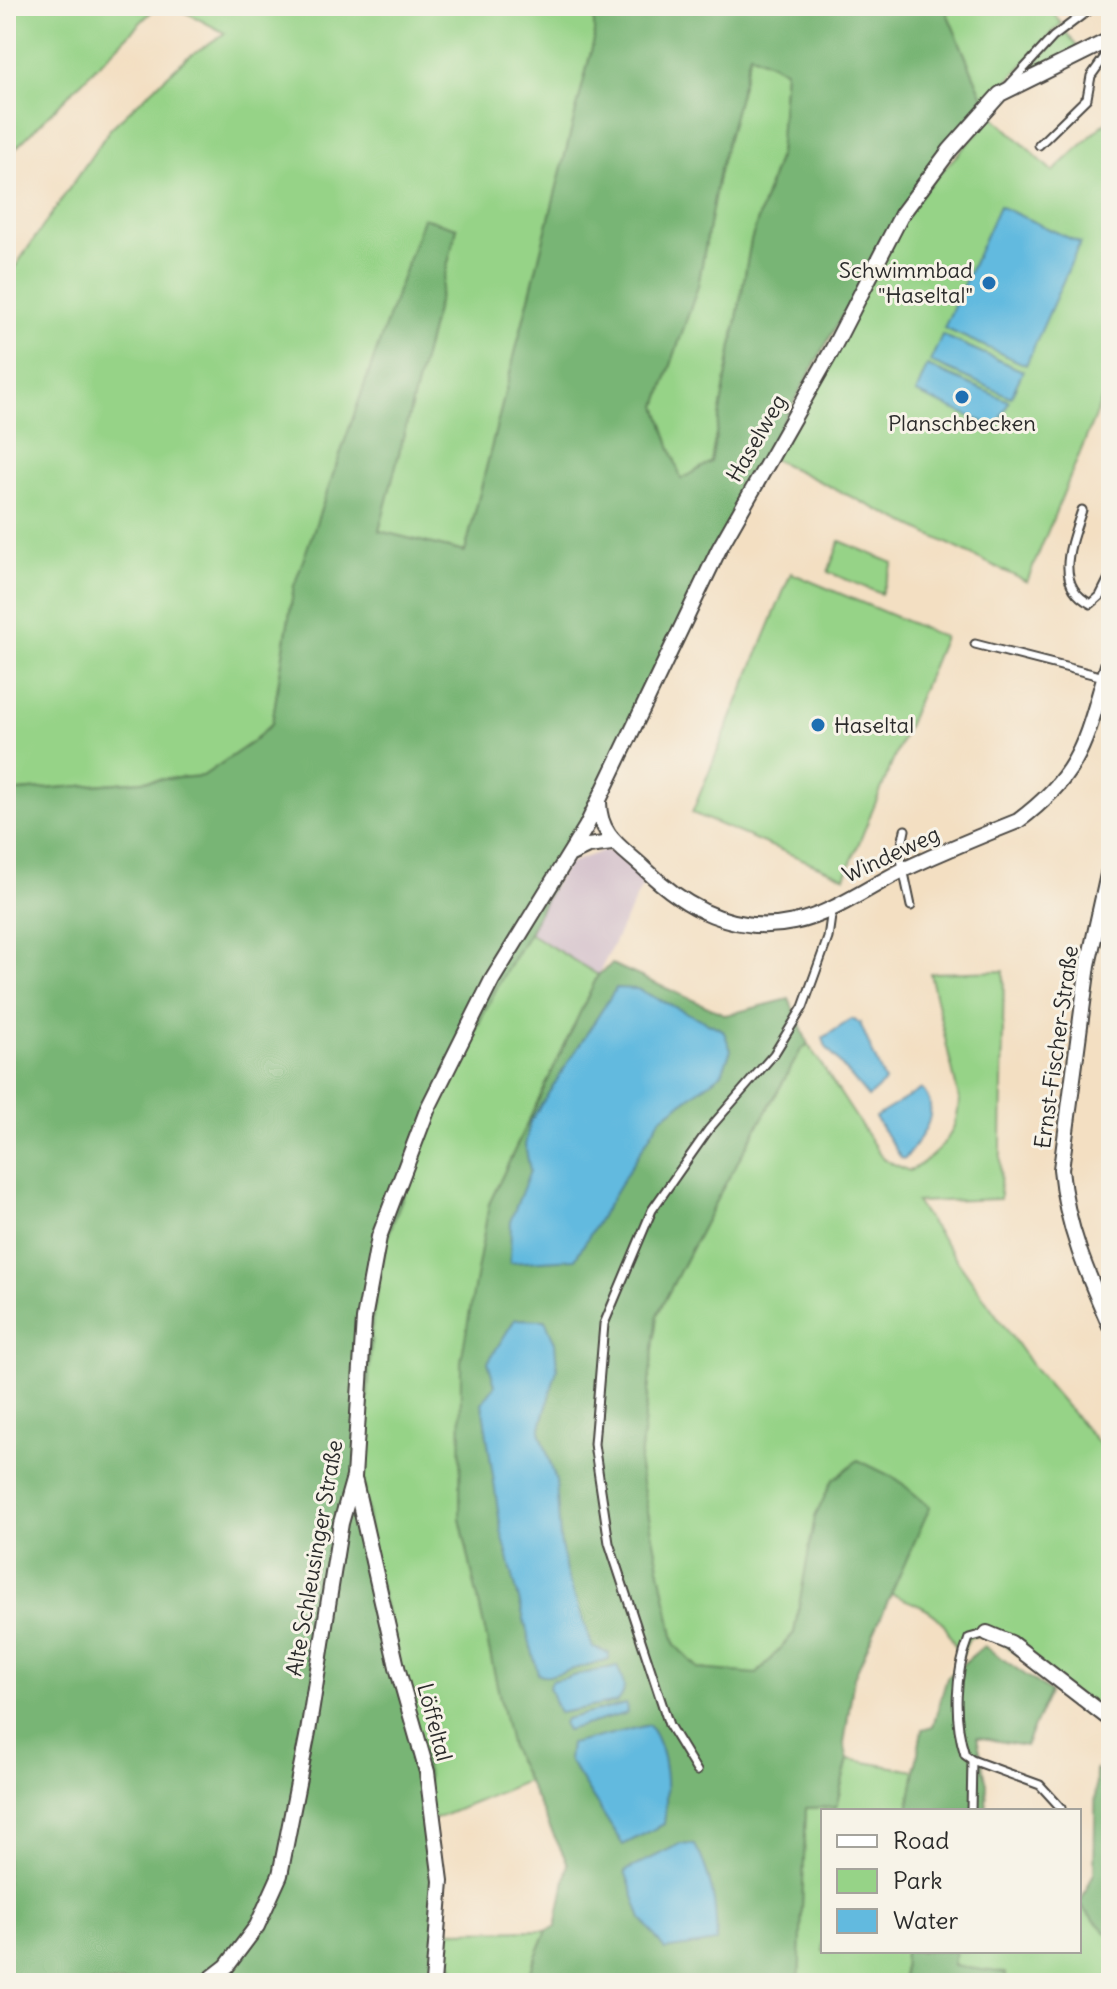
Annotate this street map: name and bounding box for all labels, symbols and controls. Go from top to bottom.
place label: Schwimmbad "Haseltal" [839,256,973,309]
marker: Schwimmbad "Haseltal" [980,274,998,292]
marker: Planschbecken [953,388,971,406]
street label: Haselweg [720,389,792,487]
place label: Planschbecken [888,409,1036,437]
place label: Haseltal [834,711,914,739]
marker: Haseltal [809,716,827,734]
street label: Windeweg [838,819,944,889]
street label: Ernst-Fischer-Straße [1028,944,1084,1150]
street label: Alte Schleusinger Straße [279,1438,349,1678]
street label: Löffeltal [411,1680,459,1764]
legend [821,1809,1081,1953]
text: Road [893,1825,949,1855]
text: Park [893,1865,943,1895]
text: Water [893,1905,958,1935]

